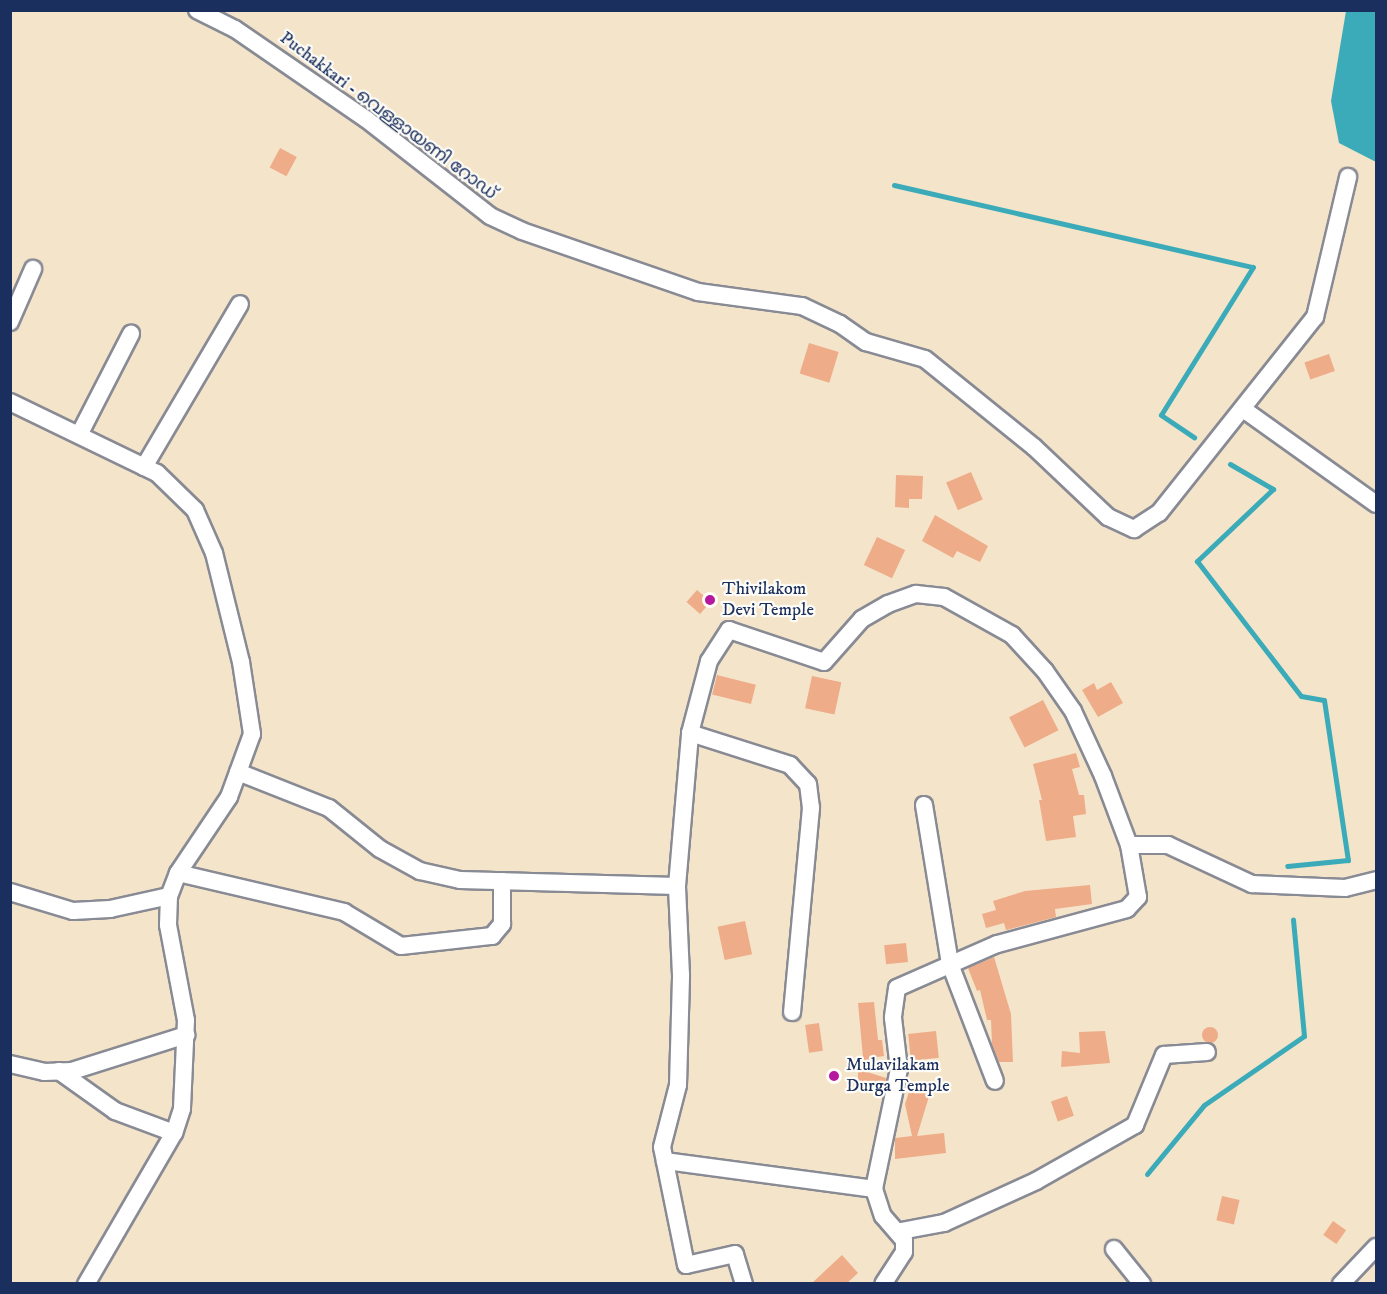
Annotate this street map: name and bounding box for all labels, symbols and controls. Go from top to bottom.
street label: Puchakkari - വെള്ളായണി റോഡ് [275,27,501,205]
place label: Thivilakom Devi Temple [722,579,814,622]
marker: Thivilakom Devi Temple [703,593,717,607]
place label: Mulavilakam Durga Temple [846,1055,950,1098]
marker: Mulavilakam Durga Temple [827,1069,841,1083]

